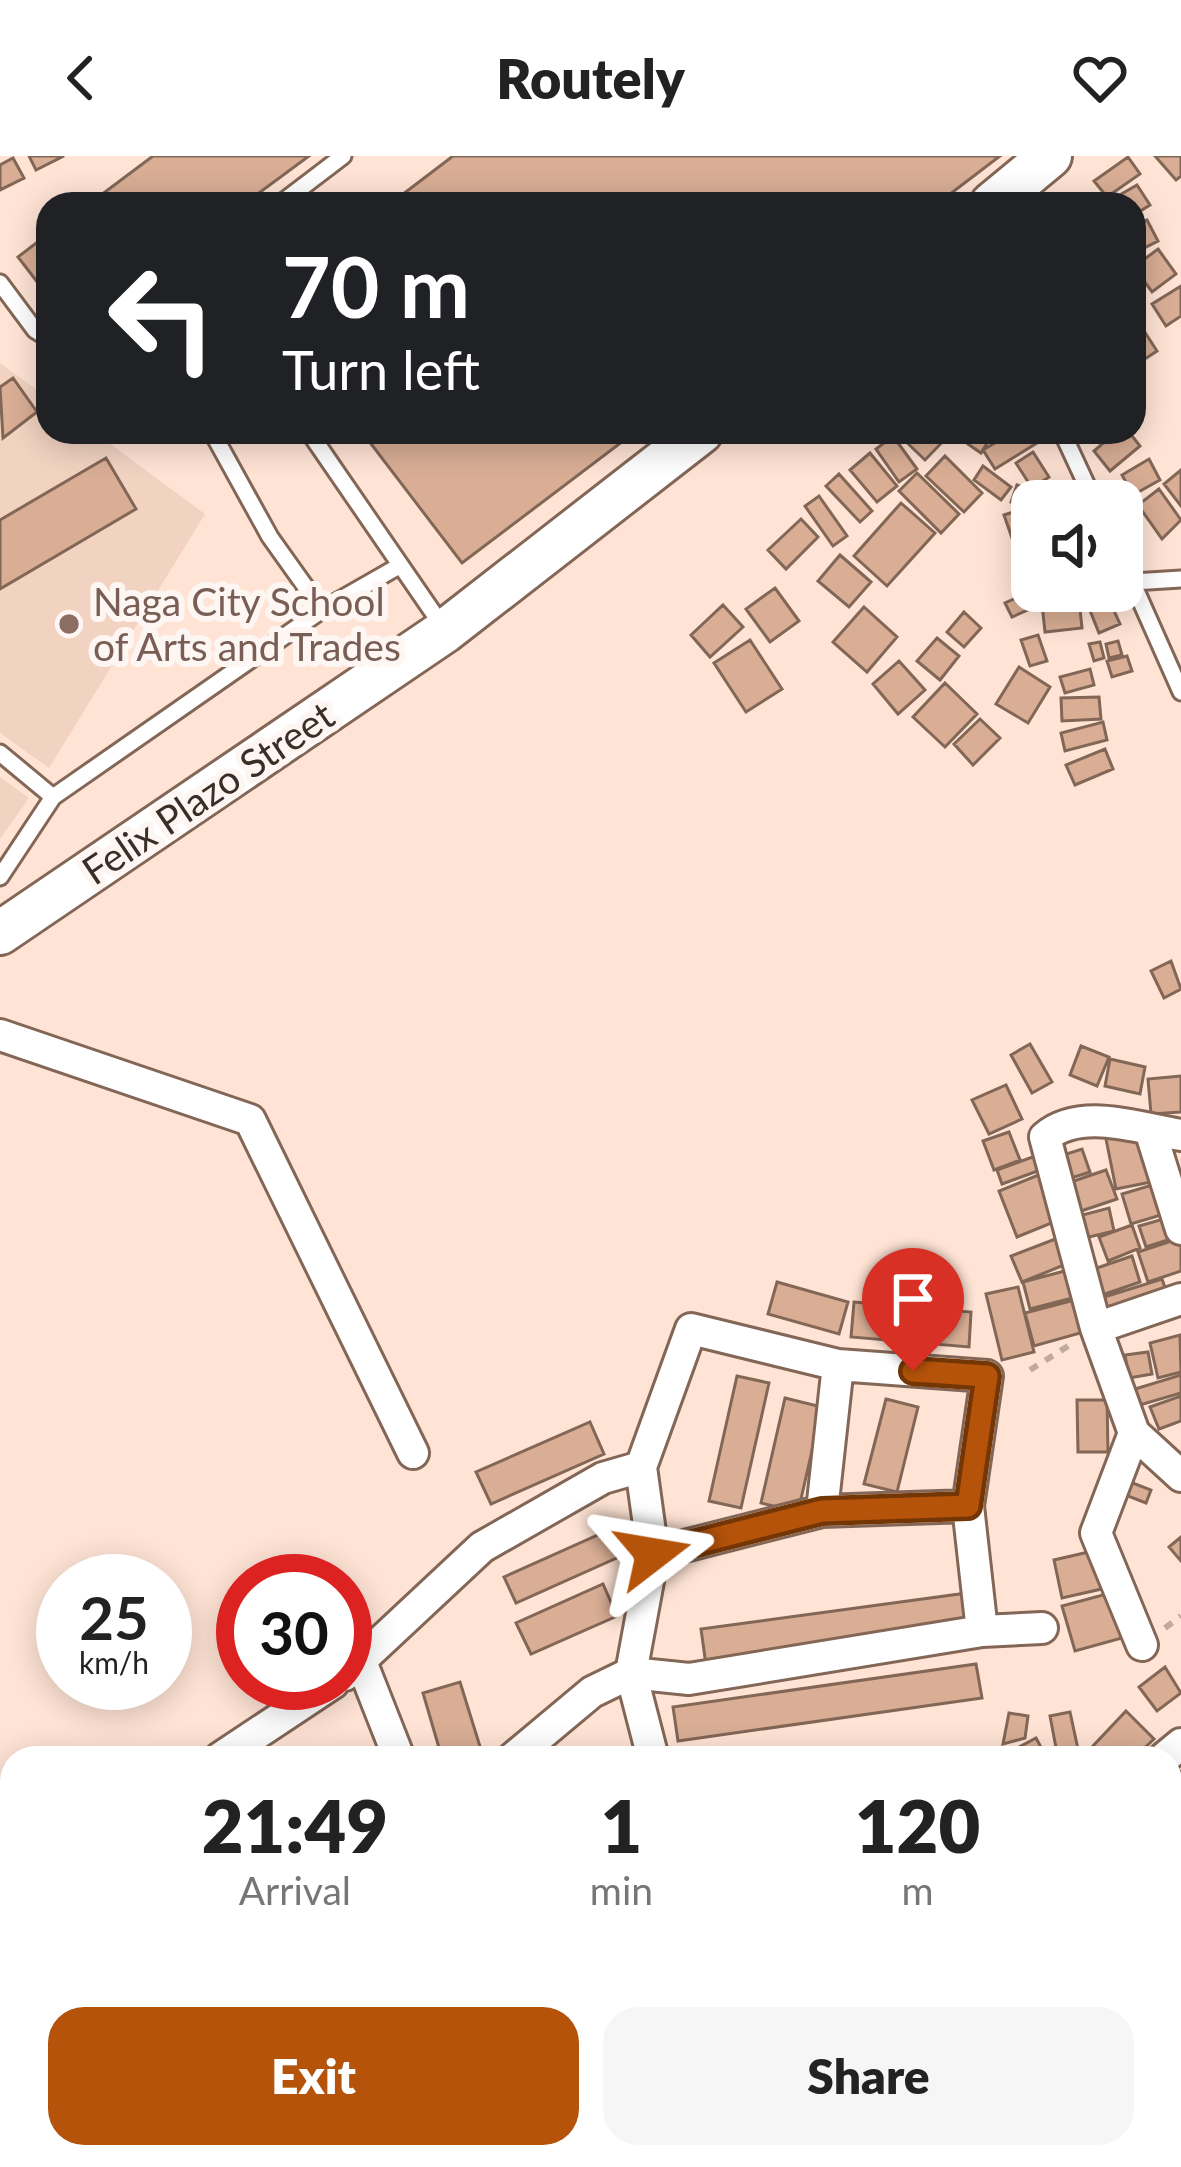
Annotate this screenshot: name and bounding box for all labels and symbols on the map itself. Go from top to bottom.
place label: Naga City School of Arts and Trades [93,578,401,669]
marker: Naga City School of Arts and Trades [56,611,82,637]
street label: Felix Plazo Street [73,691,342,893]
pin [862,1248,964,1371]
position arrow [590,1491,716,1617]
speed limit sign: 30 [216,1554,372,1710]

